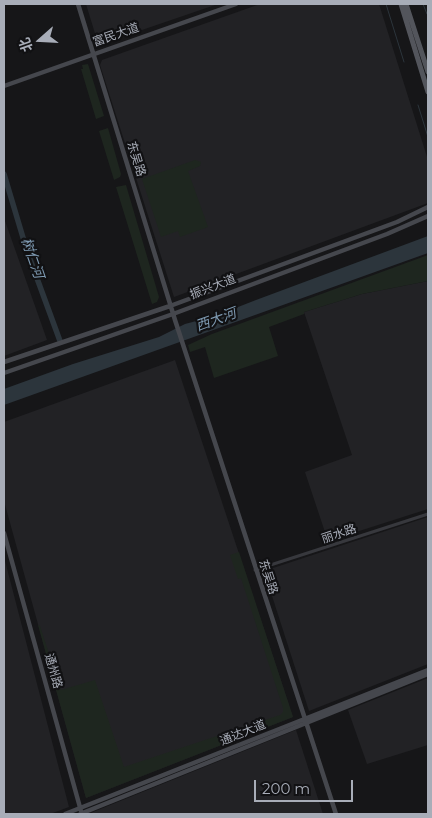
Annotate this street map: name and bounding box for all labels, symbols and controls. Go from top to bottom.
north arrow [15,15,65,65]
street label: 富民大道 [91,20,141,50]
text: 北 [15,35,37,54]
street label: 东吴路 [124,140,148,178]
water label: 树仁河 [17,235,47,281]
street label: 振兴大道 [188,272,238,302]
water label: 西大河 [193,305,239,335]
street label: 丽水路 [320,522,358,546]
street label: 东吴路 [256,558,280,596]
street label: 通州路 [41,652,65,690]
street label: 通达大道 [218,717,268,749]
scale bar [257,770,356,802]
text: 200 m [262,779,310,798]

